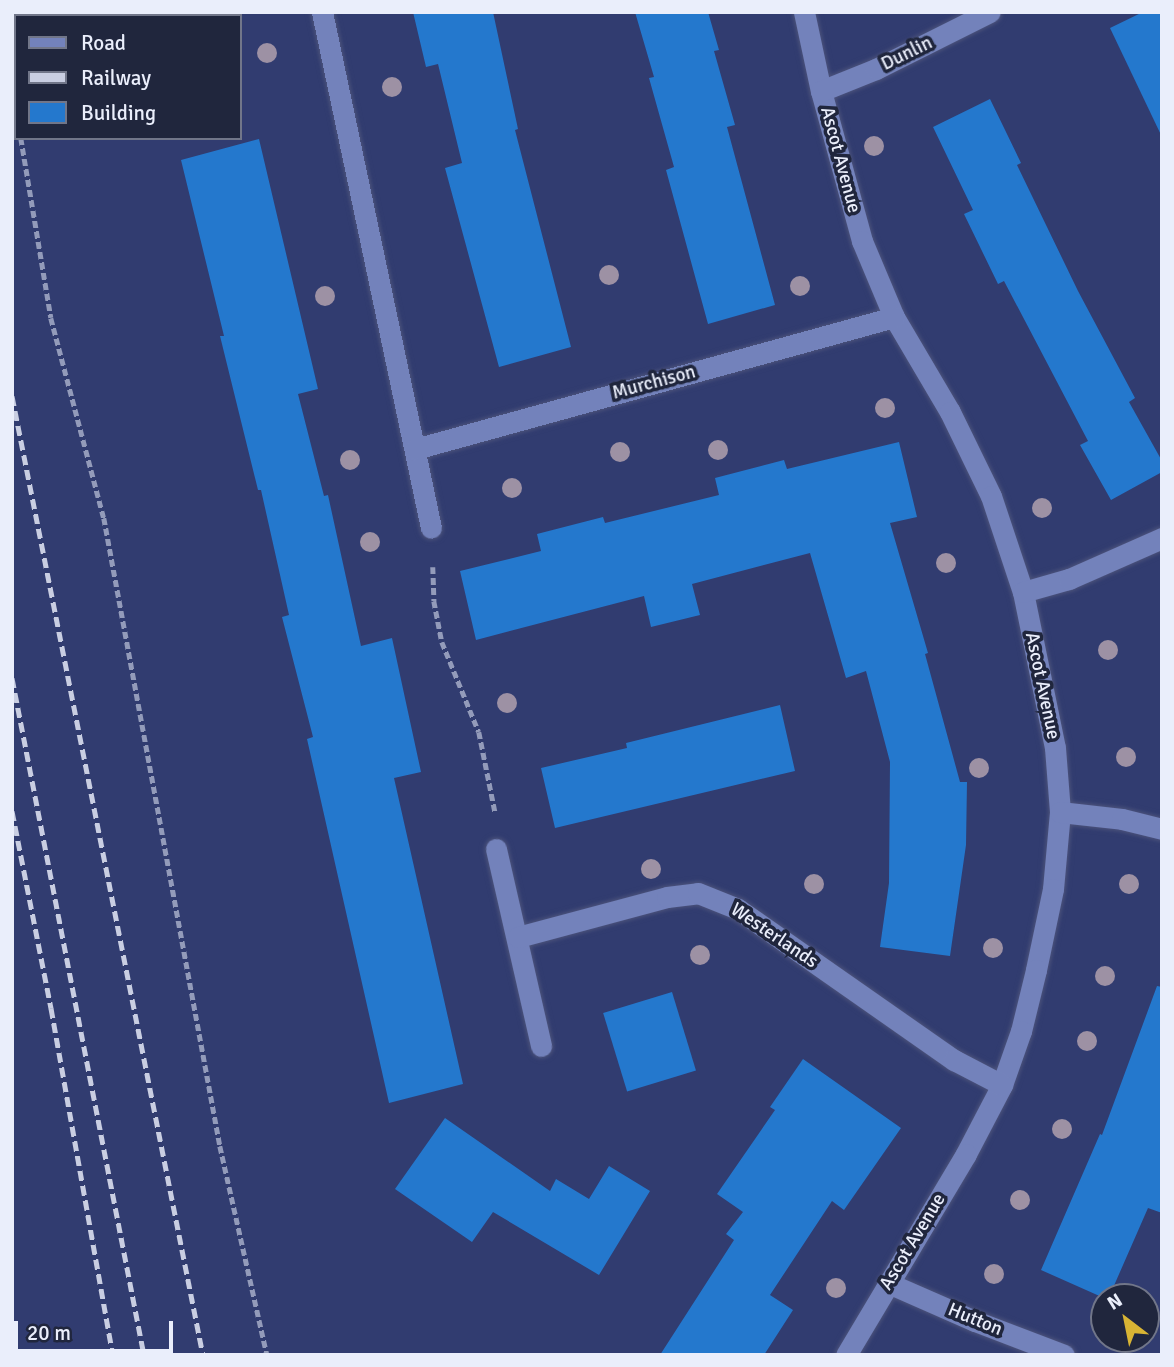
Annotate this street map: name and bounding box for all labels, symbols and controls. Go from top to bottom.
legend [14,14,242,140]
text: Road [81,30,126,56]
street label: Dunlin [878,32,936,76]
text: Railway [81,65,151,91]
text: Building [81,100,156,126]
street label: Ascot Avenue [815,105,865,215]
street label: Murchison [610,361,698,405]
street label: Ascot Avenue [1020,630,1064,742]
street label: Westerlands [726,899,822,973]
street label: Ascot Avenue [875,1190,951,1294]
north arrow [1090,1283,1160,1353]
text: N [1103,1288,1127,1316]
street label: Hutton [944,1299,1006,1341]
scale bar [18,1308,177,1352]
text: 20 m [27,1320,71,1346]

